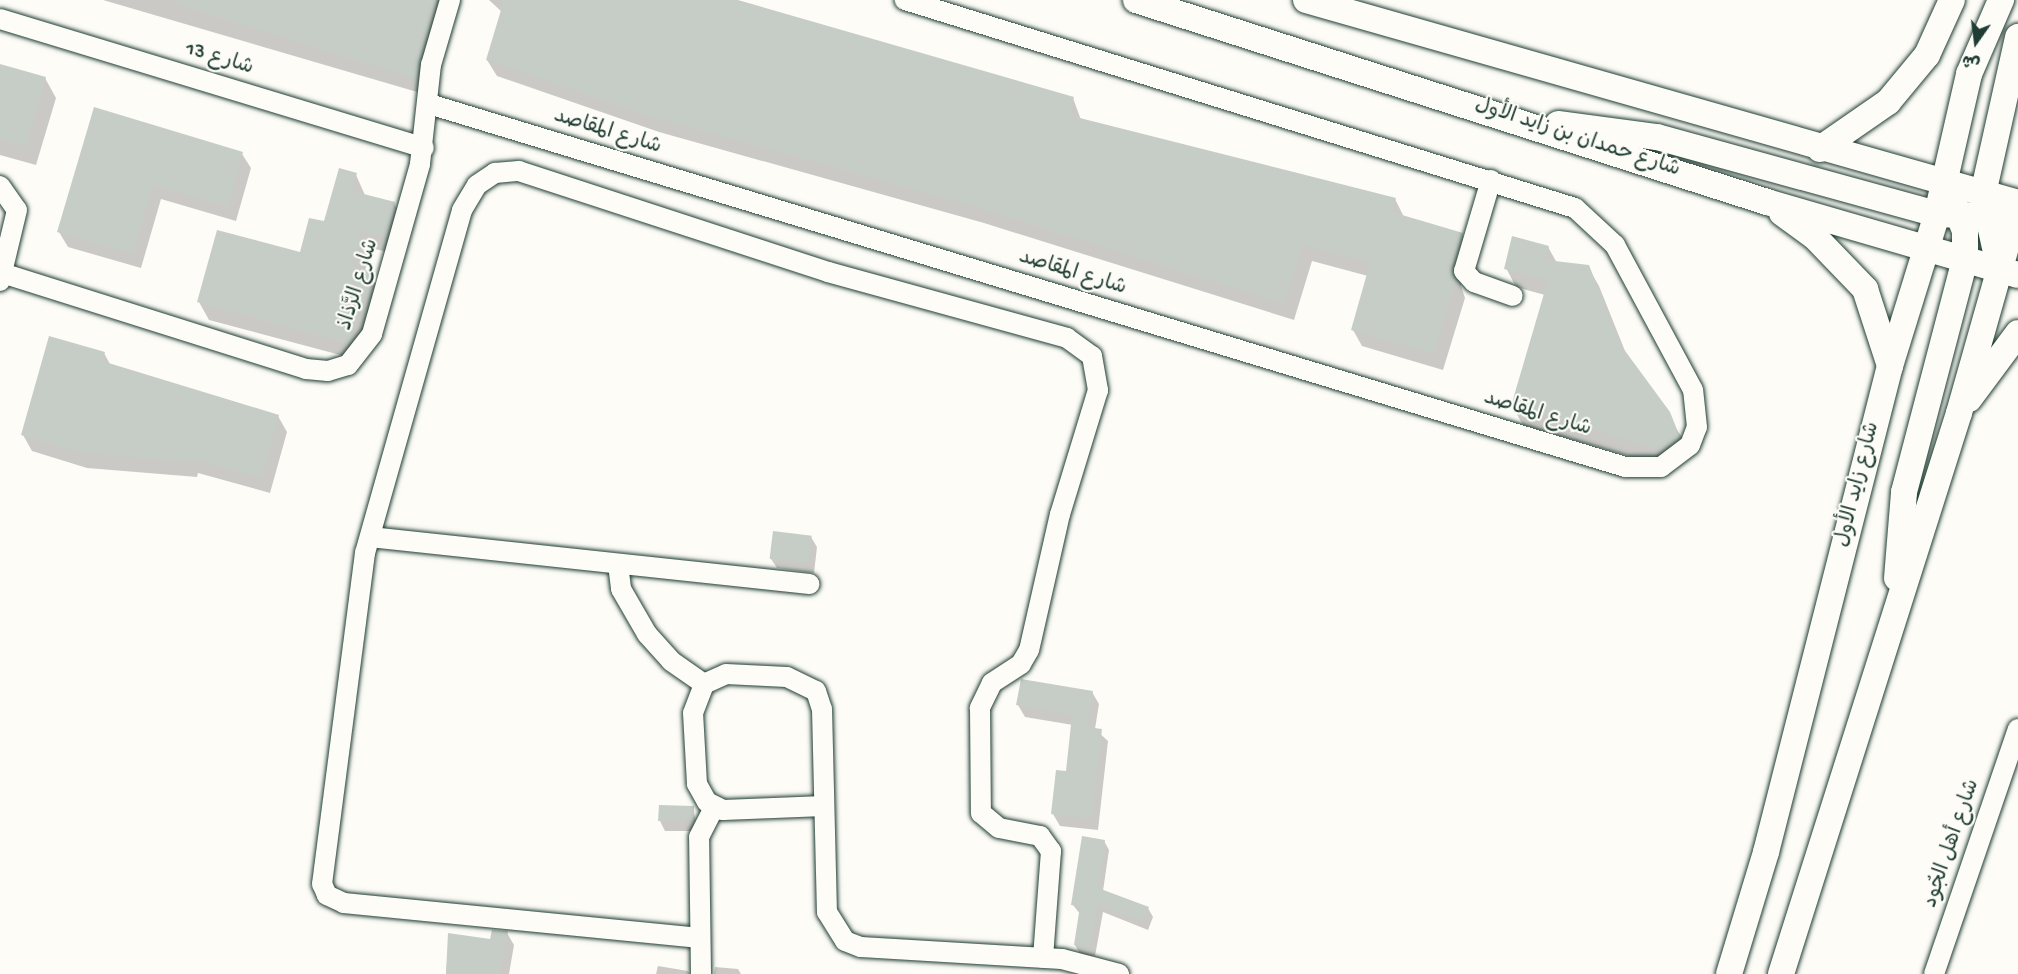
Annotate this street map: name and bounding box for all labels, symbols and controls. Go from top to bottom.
north arrow [1946,12,2006,72]
street label: شارع 13 [182,38,256,82]
text: ش [1961,49,1982,71]
street label: شارع حمدان بن زايد الأول [1471,94,1683,184]
street label: شارع المقاصد [550,105,664,161]
street label: شارع الرَّذاذ [334,236,386,334]
street label: شارع المقاصد [1015,246,1129,302]
street label: شارع المقاصد [1480,387,1594,443]
street label: شارع زايد الأول [1831,420,1887,550]
street label: شارع أهل الجُود [1919,777,1987,911]

